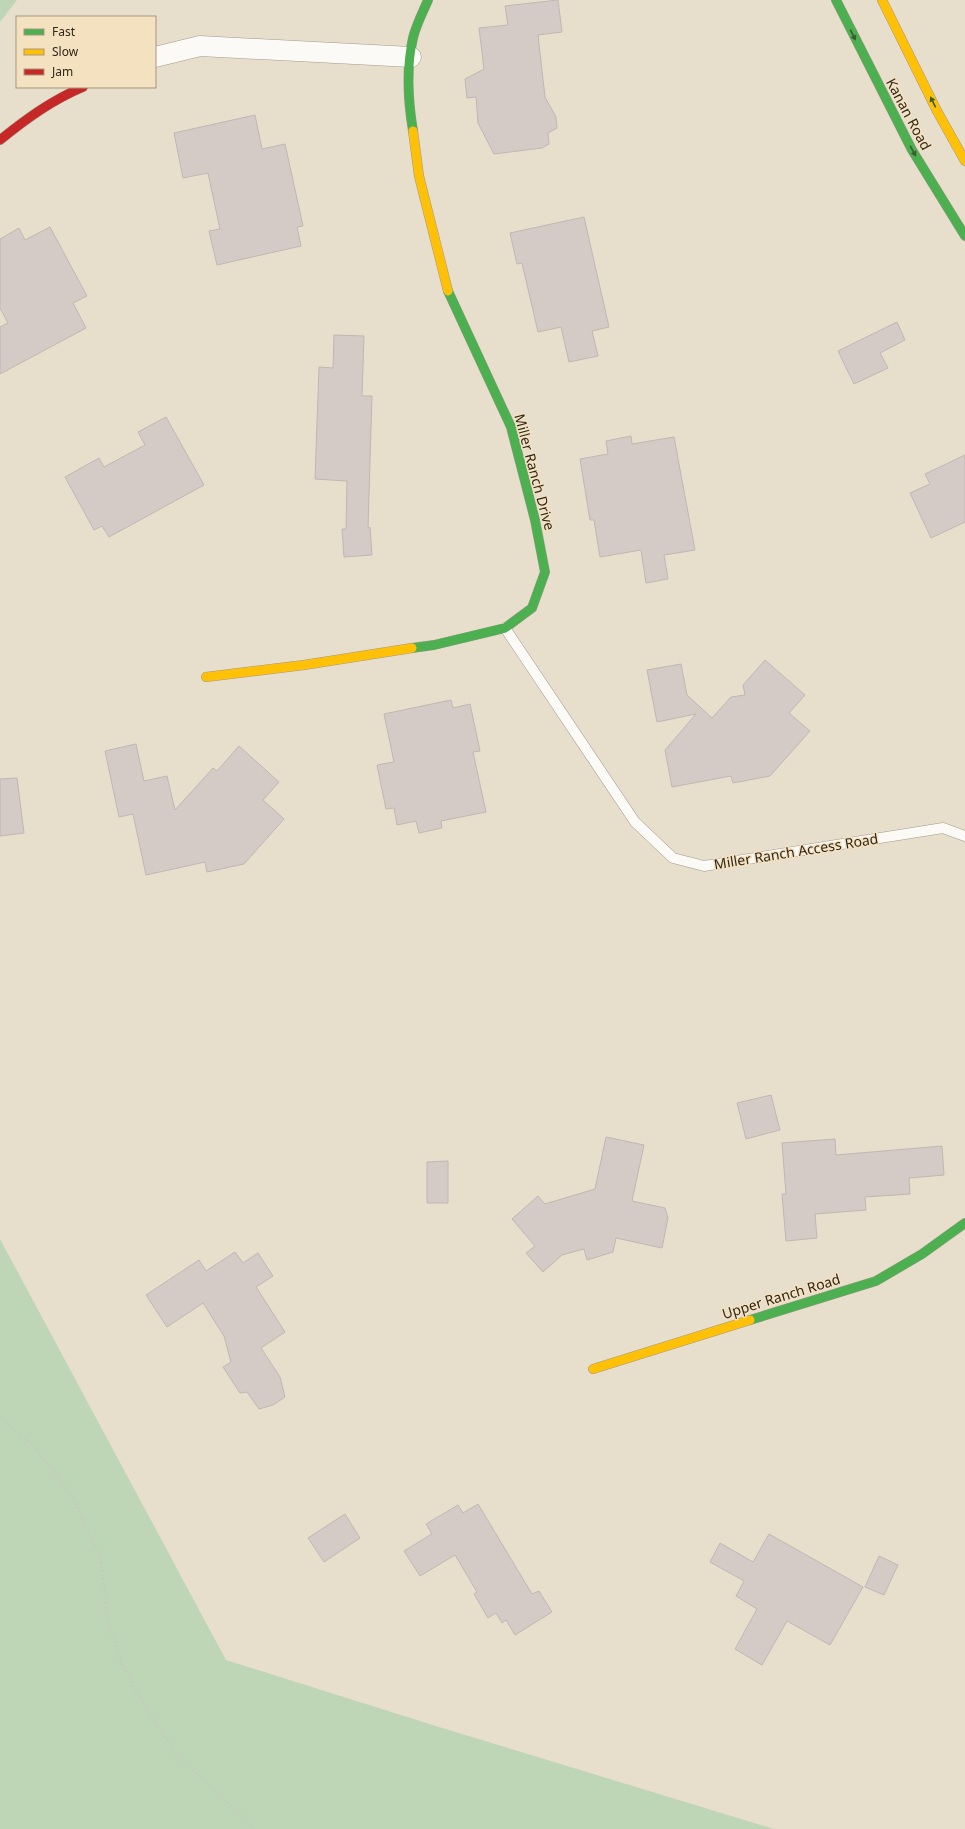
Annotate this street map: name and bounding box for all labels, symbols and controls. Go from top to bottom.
legend [16,16,156,88]
text: Fast [52,23,76,40]
one-way arrow [850,29,856,41]
text: Slow [52,43,79,60]
text: Jam [51,63,73,80]
street label: Kanan Road [882,75,936,153]
one-way arrow [929,96,936,108]
one-way arrow [909,145,916,157]
street label: Miller Ranch Drive [510,412,560,532]
street label: Miller Ranch Access Road [713,829,879,873]
street label: Upper Ranch Road [720,1269,842,1323]

